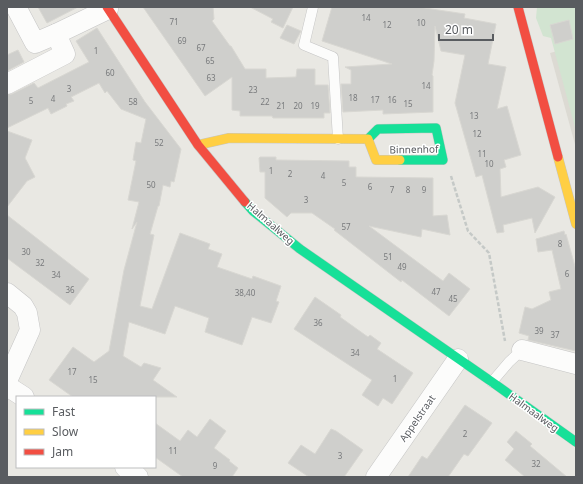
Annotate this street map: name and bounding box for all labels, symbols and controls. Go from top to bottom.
house number: 14 [361,12,371,23]
house number: 71 [169,16,179,27]
scale bar [439,16,493,42]
house number: 10 [416,17,426,28]
house number: 12 [382,19,392,30]
text: 20 m [445,21,473,38]
house number: 69 [177,35,187,46]
house number: 67 [196,42,206,53]
house number: 1 [94,45,98,56]
house number: 65 [205,55,215,66]
house number: 60 [105,67,115,78]
house number: 63 [206,72,216,83]
house number: 14 [421,80,431,91]
house number: 3 [67,83,72,94]
house number: 23 [248,84,258,95]
house number: 18 [348,92,358,103]
house number: 4 [51,93,56,104]
house number: 17 [370,94,380,105]
house number: 16 [387,94,397,105]
house number: 5 [29,95,34,106]
house number: 58 [128,96,138,107]
house number: 22 [260,96,270,107]
house number: 15 [403,98,413,109]
house number: 21 [276,100,286,111]
house number: 20 [293,100,303,111]
house number: 19 [310,100,320,111]
house number: 13 [469,110,479,121]
house number: 12 [472,128,482,139]
house number: 52 [154,137,164,148]
street label: Binnenhof [389,142,439,156]
house number: 11 [477,148,487,159]
house number: 10 [484,158,494,169]
house number: 1 [269,165,273,176]
house number: 2 [288,168,293,179]
house number: 4 [321,170,326,181]
house number: 5 [342,177,347,188]
house number: 50 [146,179,156,190]
house number: 6 [368,181,373,192]
house number: 7 [390,184,395,195]
house number: 8 [406,184,411,195]
house number: 9 [422,184,427,195]
house number: 3 [304,194,309,205]
street label: Halmaalweg [244,199,298,247]
house number: 57 [341,221,351,232]
house number: 8 [558,238,563,249]
house number: 30 [21,246,31,257]
house number: 51 [383,251,393,262]
house number: 32 [35,257,45,268]
house number: 49 [397,261,407,272]
house number: 6 [565,268,570,279]
house number: 34 [51,269,61,280]
house number: 36 [65,284,75,295]
house number: 47 [431,286,441,297]
house number: 38,40 [235,287,256,298]
house number: 45 [448,293,458,304]
house number: 36 [313,317,323,328]
house number: 39 [534,325,544,336]
house number: 37 [550,329,560,340]
house number: 34 [350,347,360,358]
house number: 17 [67,366,77,377]
house number: 1 [393,373,397,384]
house number: 15 [88,374,98,385]
street label: Halmaalweg [506,389,562,435]
street label: Appelstraat [396,392,438,444]
legend [16,396,156,468]
text: Fast [52,403,76,420]
text: Slow [52,423,79,440]
house number: 2 [463,428,468,439]
text: Jam [51,443,73,460]
house number: 11 [168,445,178,456]
house number: 3 [338,450,343,461]
house number: 32 [531,458,541,469]
house number: 9 [213,460,218,471]

